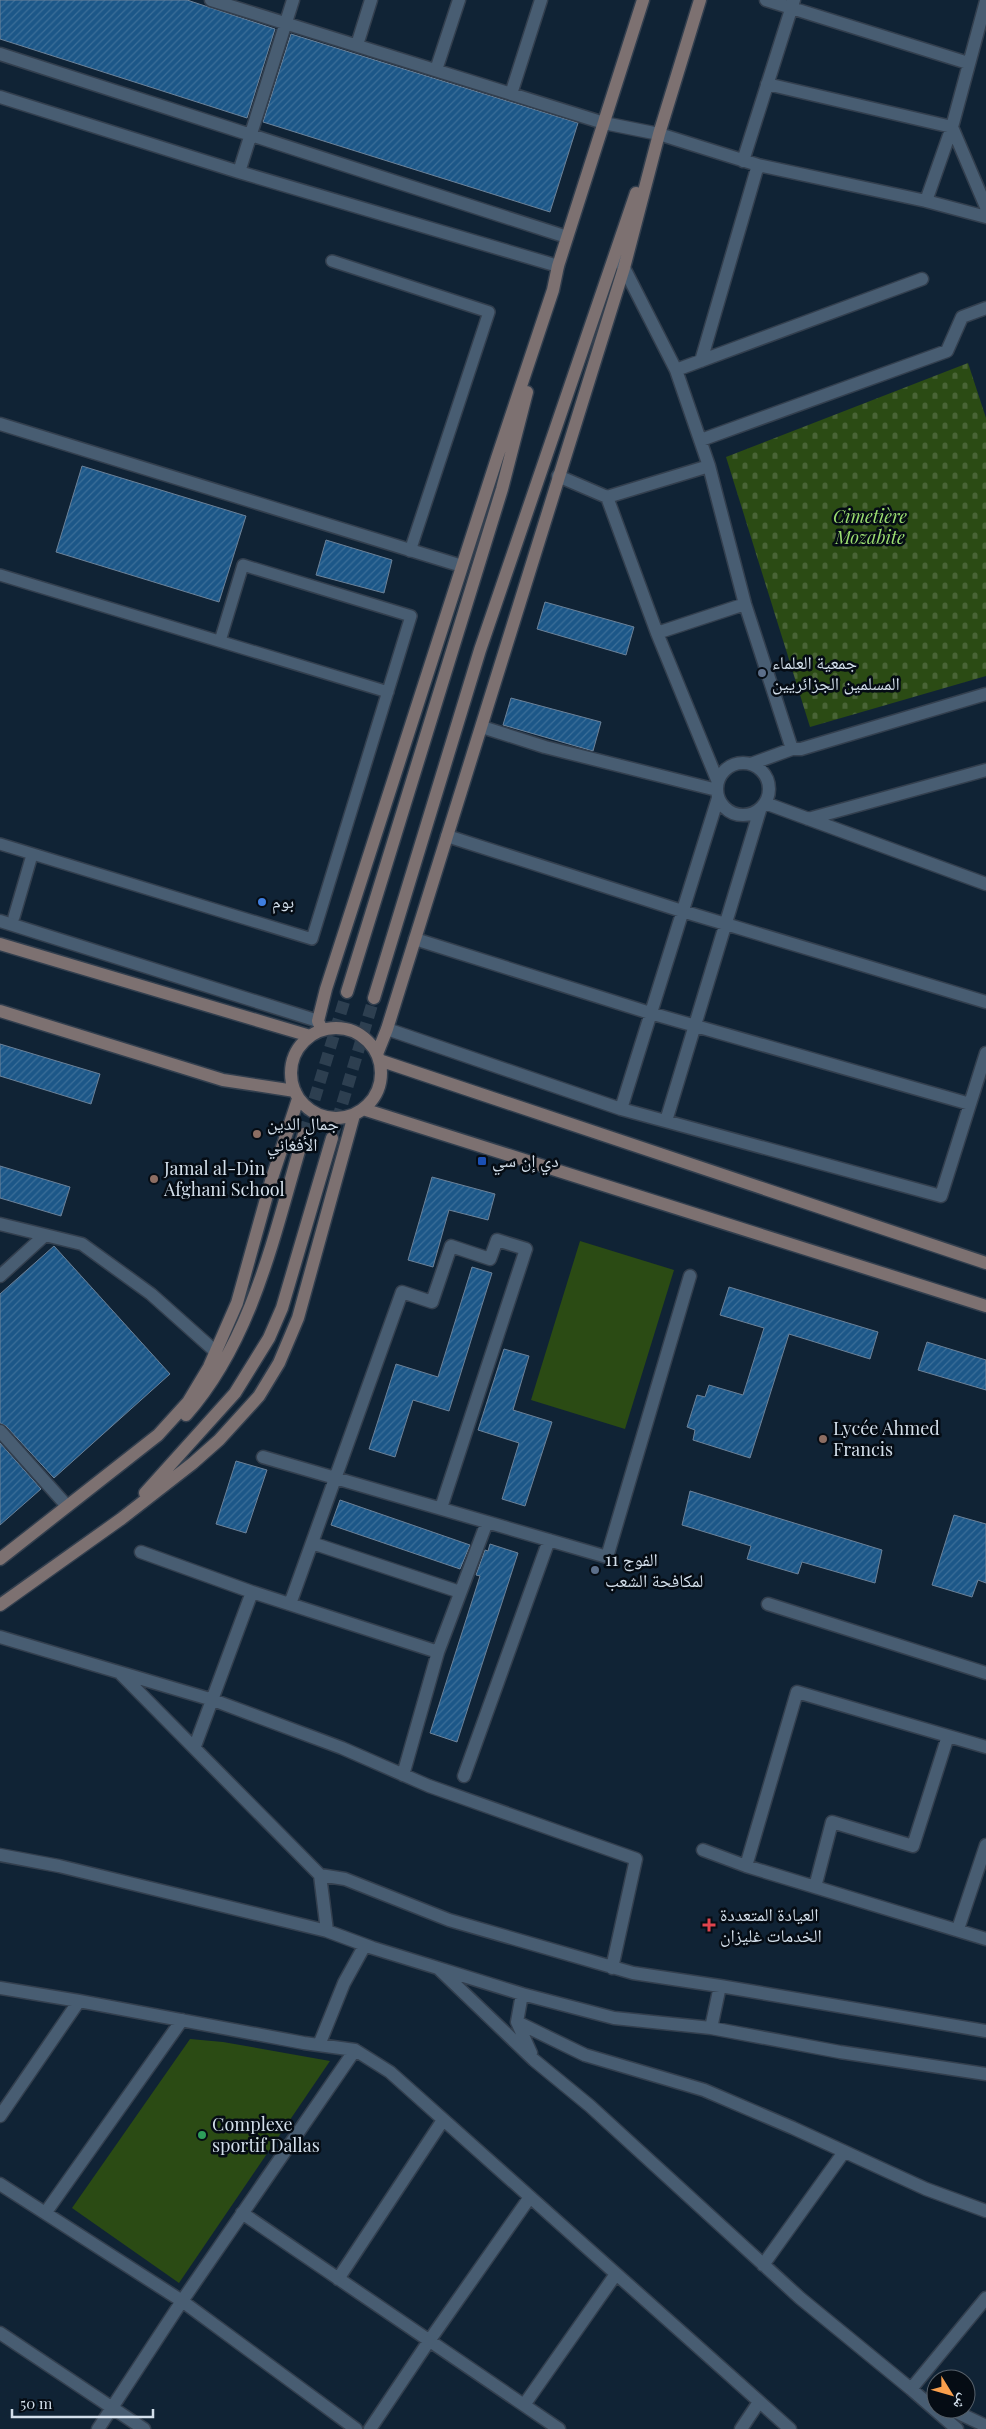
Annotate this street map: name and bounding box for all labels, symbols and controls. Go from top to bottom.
park label: Cimetière Mozabite [833,504,907,549]
place label: جمعية العلماء المسلمين الجزائريين [772,650,900,695]
marker: جمعية العلماء المسلمين الجزائريين [756,667,768,679]
place label: بوم [272,889,294,914]
marker: بوم [256,896,268,908]
place label: جمال الدين الأفغاني [267,1111,339,1160]
marker: جمال الدين الأفغاني [251,1128,263,1140]
place label: دي إن سي [492,1148,559,1176]
marker: دي إن سي [476,1155,488,1167]
place label: Jamal al-Din Afghani School [163,1156,285,1201]
marker: Jamal al-Din Afghani School [148,1173,160,1185]
place label: Lycée Ahmed Francis [833,1416,940,1461]
marker: Lycée Ahmed Francis [817,1433,829,1445]
place label: الفوج 11 لمكافحة الشعب [605,1547,703,1592]
marker: الفوج 11 لمكافحة الشعب [589,1564,601,1576]
place label: العيادة المتعددة الخدمات غليزان [720,1902,822,1947]
marker: العيادة المتعددة الخدمات غليزان [702,1918,716,1932]
place label: Complexe sportif Dallas [212,2112,320,2157]
marker: Complexe sportif Dallas [196,2129,208,2141]
north arrow [926,2369,976,2419]
scale bar [12,2386,154,2418]
text: ش [950,2390,974,2414]
text: 50 m [20,2393,53,2413]

